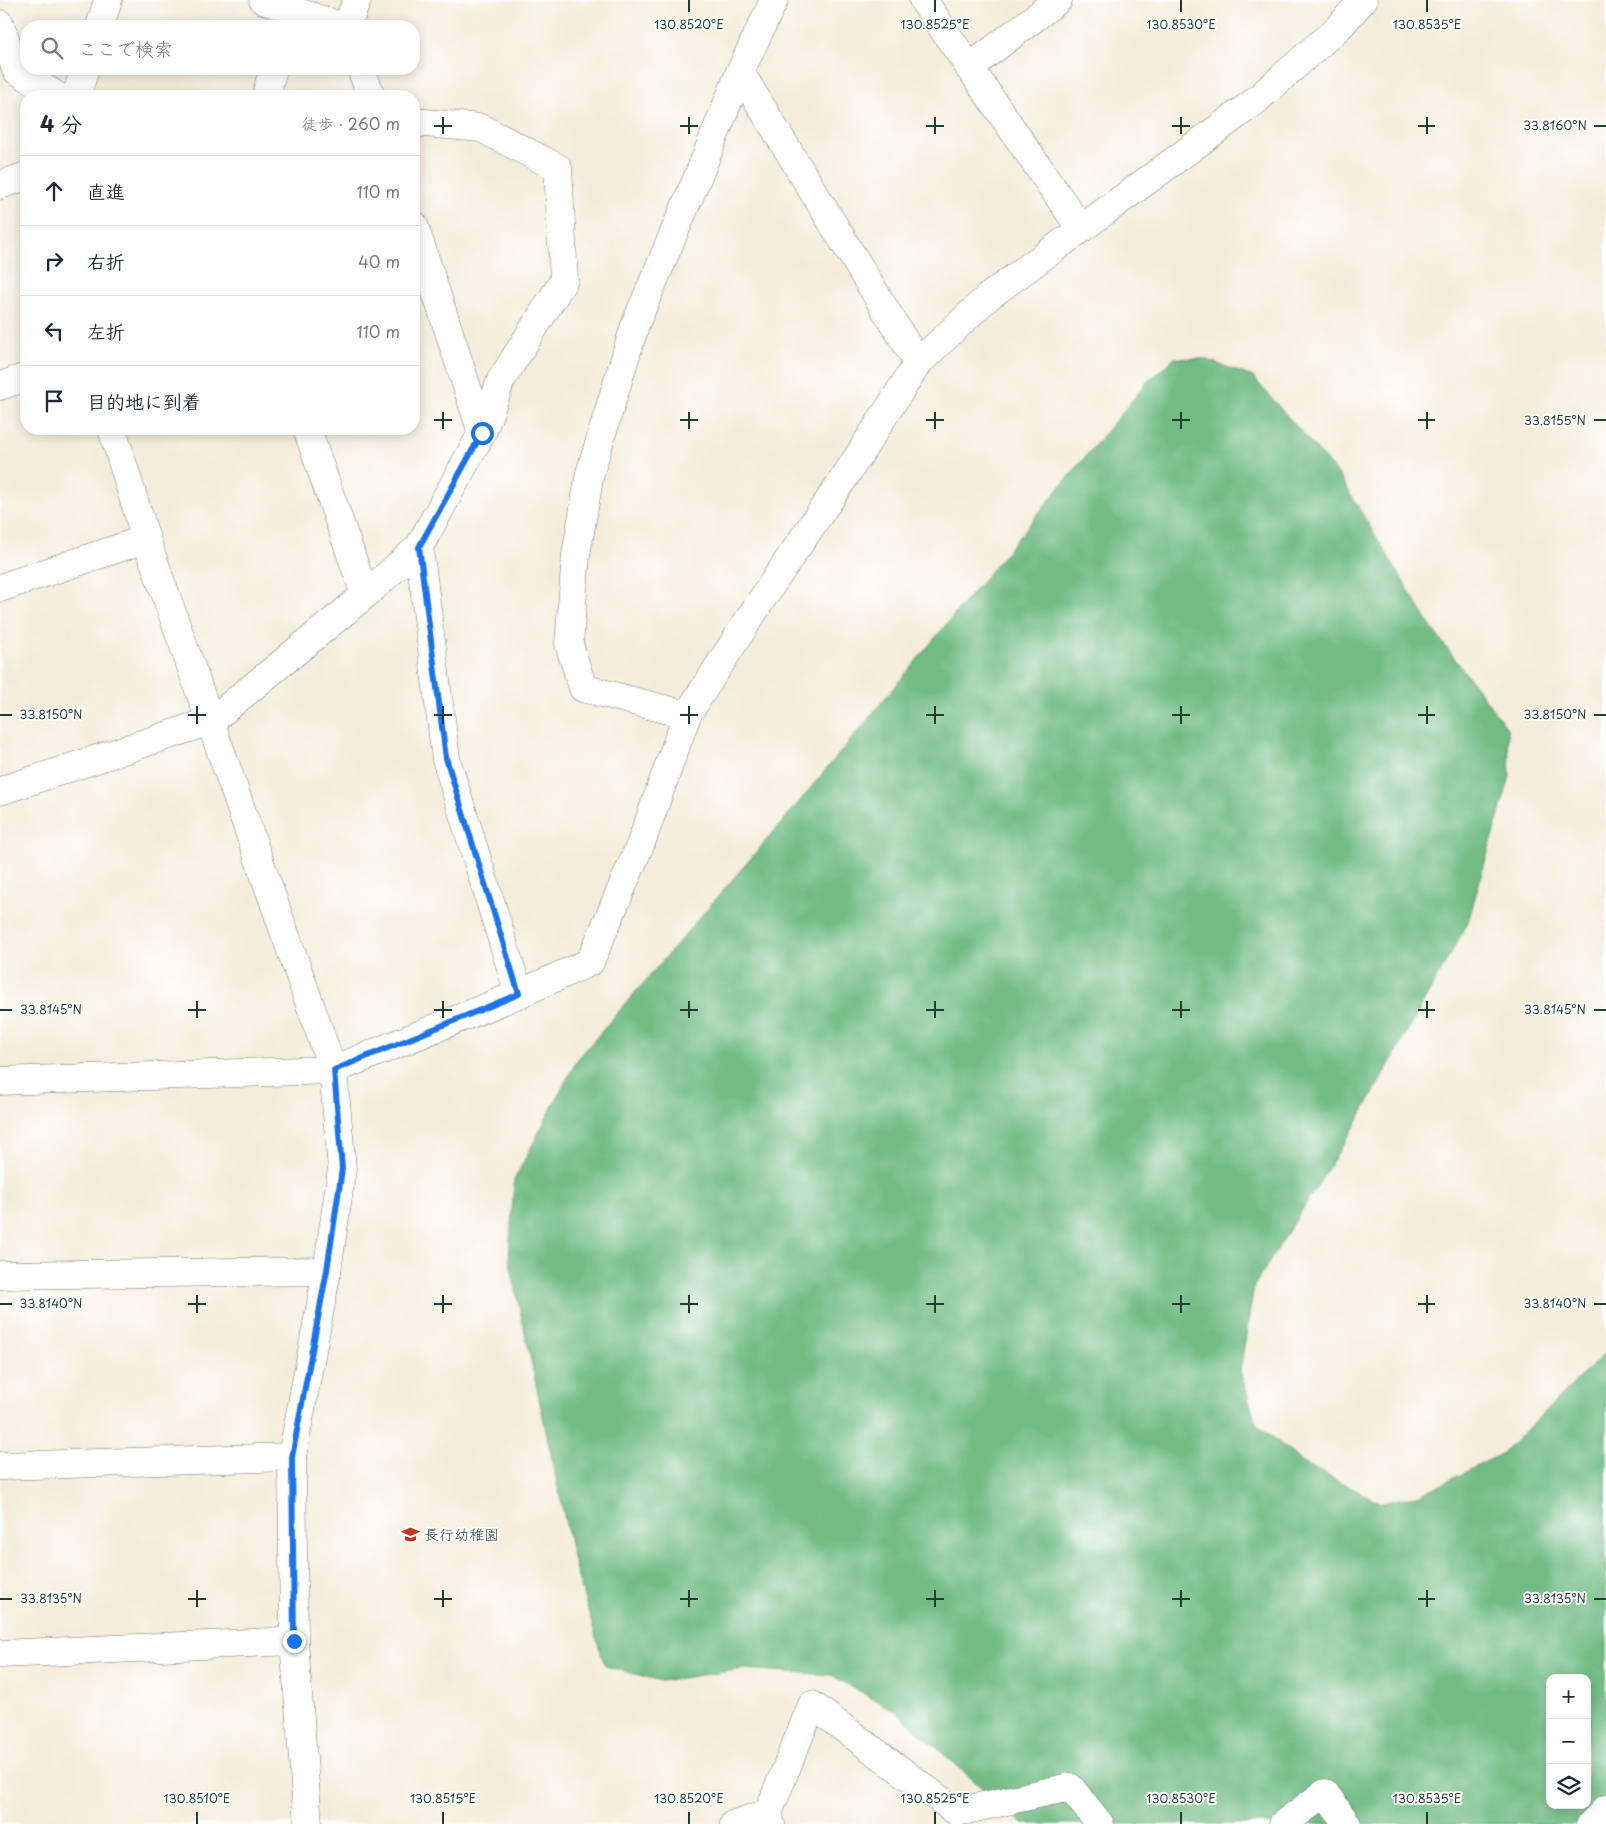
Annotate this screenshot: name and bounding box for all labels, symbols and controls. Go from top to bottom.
text: 130.8520°E [654,15,724,33]
text: 130.8525°E [901,15,969,33]
text: 130.8530°E [1146,15,1216,33]
text: 130.8535°E [1393,15,1461,33]
search box [20,20,420,75]
icon: search [38,34,66,62]
text: ここで検索 [78,34,173,62]
text: 4 分 [40,107,82,139]
text: 徒歩 · 260 m [301,111,400,135]
text: 33.8160°N [1523,116,1587,134]
icon: ahead [40,177,68,205]
text: 直進 [87,177,125,205]
text: 110 m [357,179,400,203]
icon: right [40,247,68,275]
text: 右折 [87,247,125,275]
text: 40 m [358,249,400,273]
icon: left [40,317,68,345]
text: 左折 [87,317,125,345]
text: 110 m [357,319,400,343]
icon: arrive [40,387,68,415]
text: 目的地に到着 [87,387,201,415]
text: 33.8155°N [1524,411,1586,429]
route start [471,422,494,445]
text: 33.8150°N [20,705,82,723]
text: 33.8150°N [1524,705,1586,723]
text: 33.8145°N [20,1000,82,1018]
text: 33.8145°N [1524,1000,1586,1018]
text: 33.8140°N [20,1294,82,1312]
text: 33.8140°N [1524,1294,1586,1312]
place label: 長行幼稚園 [424,1522,499,1545]
school or university icon: 長行幼稚園 [400,1525,420,1545]
text: 33.8135°N [20,1589,82,1607]
text: 33.8135°N [1524,1589,1586,1607]
route end [283,1630,306,1653]
map controls [1546,1674,1591,1809]
button: + [1546,1674,1591,1719]
button: − [1546,1719,1591,1764]
button: layers [1546,1764,1591,1809]
text: 130.8510°E [164,1789,230,1807]
text: 130.8515°E [410,1789,476,1807]
text: 130.8520°E [654,1789,724,1807]
text: 130.8525°E [901,1789,969,1807]
text: 130.8530°E [1146,1789,1216,1807]
text: 130.8535°E [1393,1789,1461,1807]

